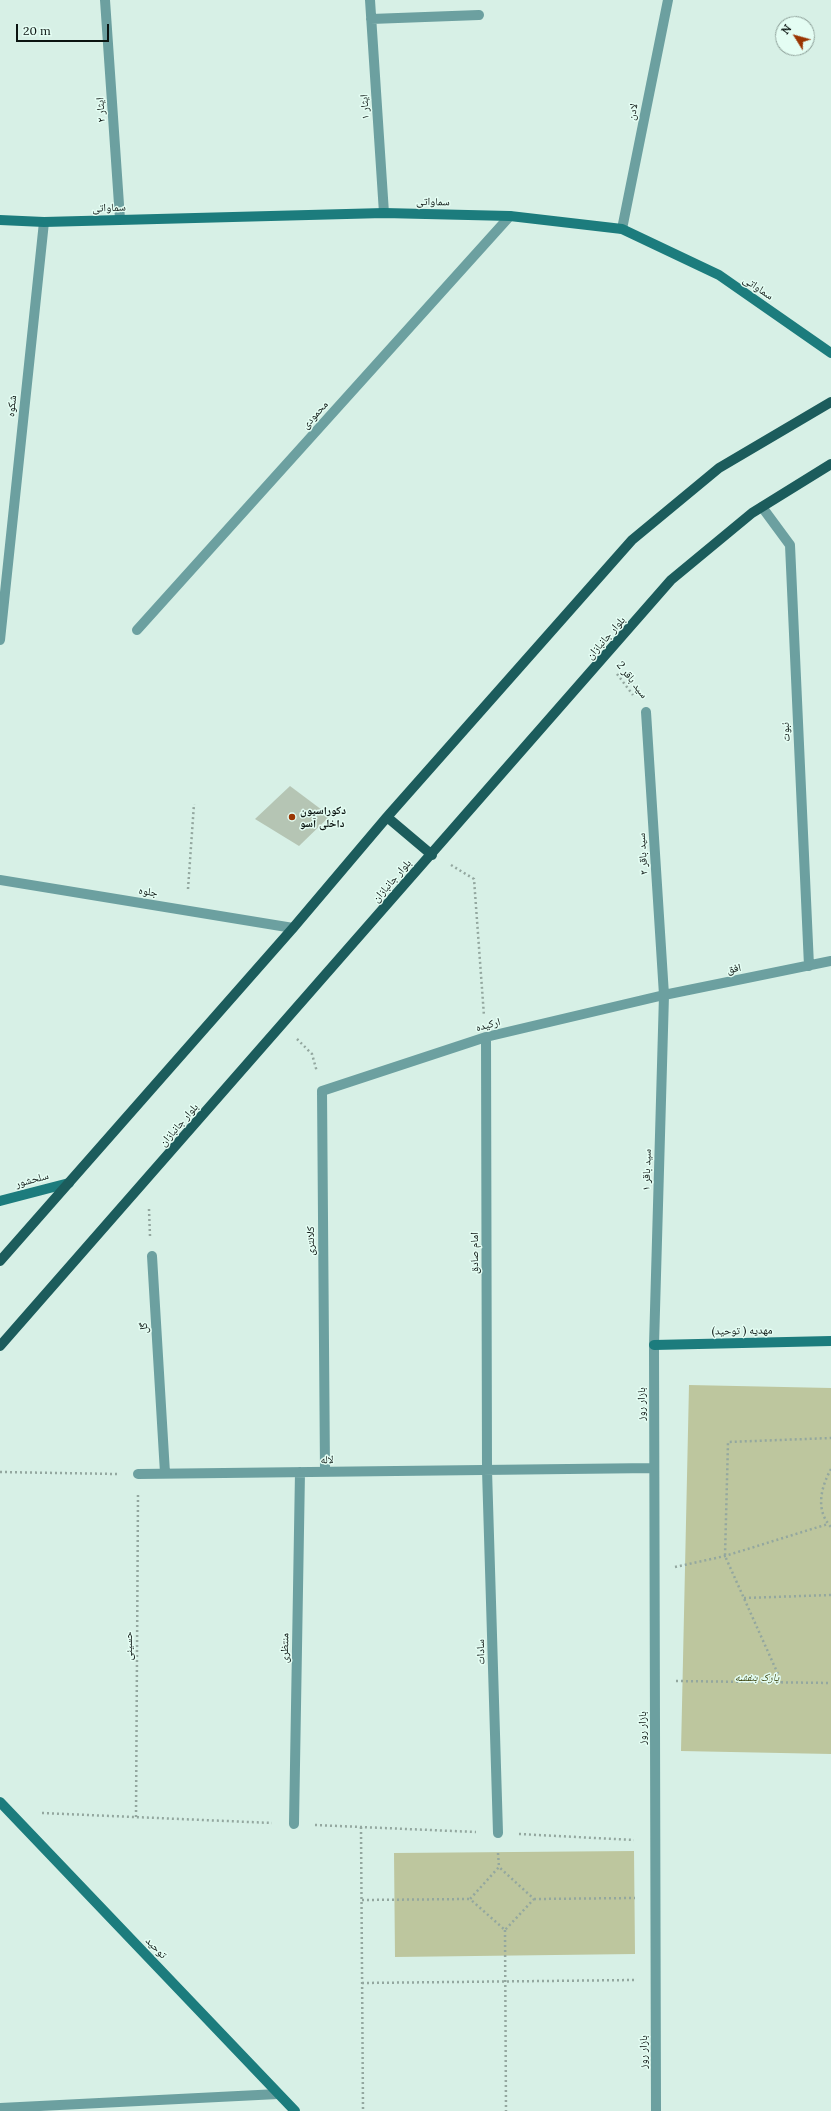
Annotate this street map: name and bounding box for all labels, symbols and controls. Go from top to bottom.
scale bar [18,16,111,42]
north arrow [775,16,815,56]
text: N [778,22,794,37]
text: 20 m [23,23,51,38]
street label: ایثار ۱ [358,94,372,120]
street label: ایثار ۲ [94,97,108,123]
street label: لادن [625,103,641,121]
street label: سماواتی [416,195,450,209]
street label: سماواتی [92,201,126,215]
street label: سماواتی [740,273,776,303]
street label: شکوه [4,394,20,418]
street label: محمودی [299,398,331,432]
street label: بلوار جانبازان [584,614,628,662]
street label: سید باقر 2 [614,659,650,701]
street label: نبوت [779,722,793,742]
place label: دکوراسیون داخلی آسو [300,804,346,830]
marker: دکوراسیون داخلی آسو [287,812,297,822]
street label: سید باقر ۲ [635,833,651,875]
street label: بلوار جانبازان [370,857,414,905]
street label: جلوه [137,884,159,900]
street label: افق [726,961,742,977]
street label: ارکیده [474,1015,502,1035]
street label: بلوار جانبازان [157,1101,201,1149]
street label: سید باقر ۱ [640,1149,654,1191]
street label: سلحشور [14,1169,50,1191]
street label: کلانتری [304,1226,318,1256]
street label: امام صادق [468,1232,482,1274]
street label: گل [137,1322,151,1334]
street label: مهدیه ( توحید) [712,1324,772,1338]
street label: بازار روز [635,1387,649,1421]
street label: لاله [320,1453,334,1467]
street label: حسینی [122,1631,136,1661]
street label: منتظری [278,1633,292,1663]
street label: سادات [474,1639,488,1665]
park label: پارک بنفشه [735,1671,779,1685]
street label: بازار روز [636,1711,650,1745]
street label: توحید [143,1934,169,1962]
street label: بازار روز [637,2035,651,2069]

